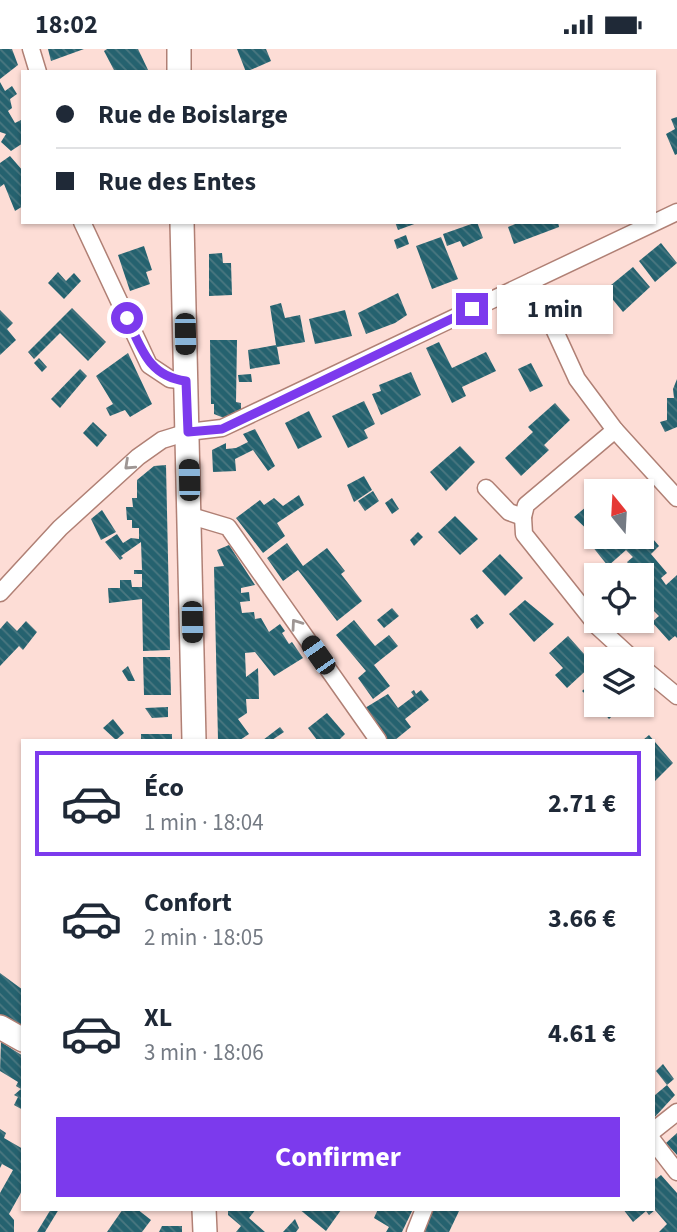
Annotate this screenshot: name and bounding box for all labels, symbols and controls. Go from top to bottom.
text: 18:02 [35,6,98,43]
text: Rue de Boislarge [98,96,288,133]
text: Rue des Entes [98,163,256,200]
callout: 1 min [496,285,612,333]
route end [456,293,488,325]
text: 1 min [527,293,583,326]
route start [111,302,143,334]
car [175,313,196,355]
one-way arrow [124,456,137,469]
car [179,459,200,501]
north arrow [584,479,654,549]
map controls [584,479,654,717]
button: locate [584,563,654,633]
car [182,601,203,643]
one-way arrow [292,619,304,632]
car [298,632,339,678]
button: layers [584,647,654,717]
text: Éco [144,769,184,806]
icon: car [60,772,123,835]
text: 2.71 € [548,785,616,822]
text: 1 min · 18:04 [144,806,264,839]
text: Confort [144,884,232,921]
icon: car [60,887,123,950]
text: 3.66 € [548,900,616,937]
text: 2 min · 18:05 [144,921,264,954]
text: XL [144,999,172,1036]
icon: car [60,1002,123,1065]
text: 4.61 € [548,1015,616,1052]
text: 3 min · 18:06 [144,1036,264,1069]
button: Confirmer [56,1117,620,1197]

